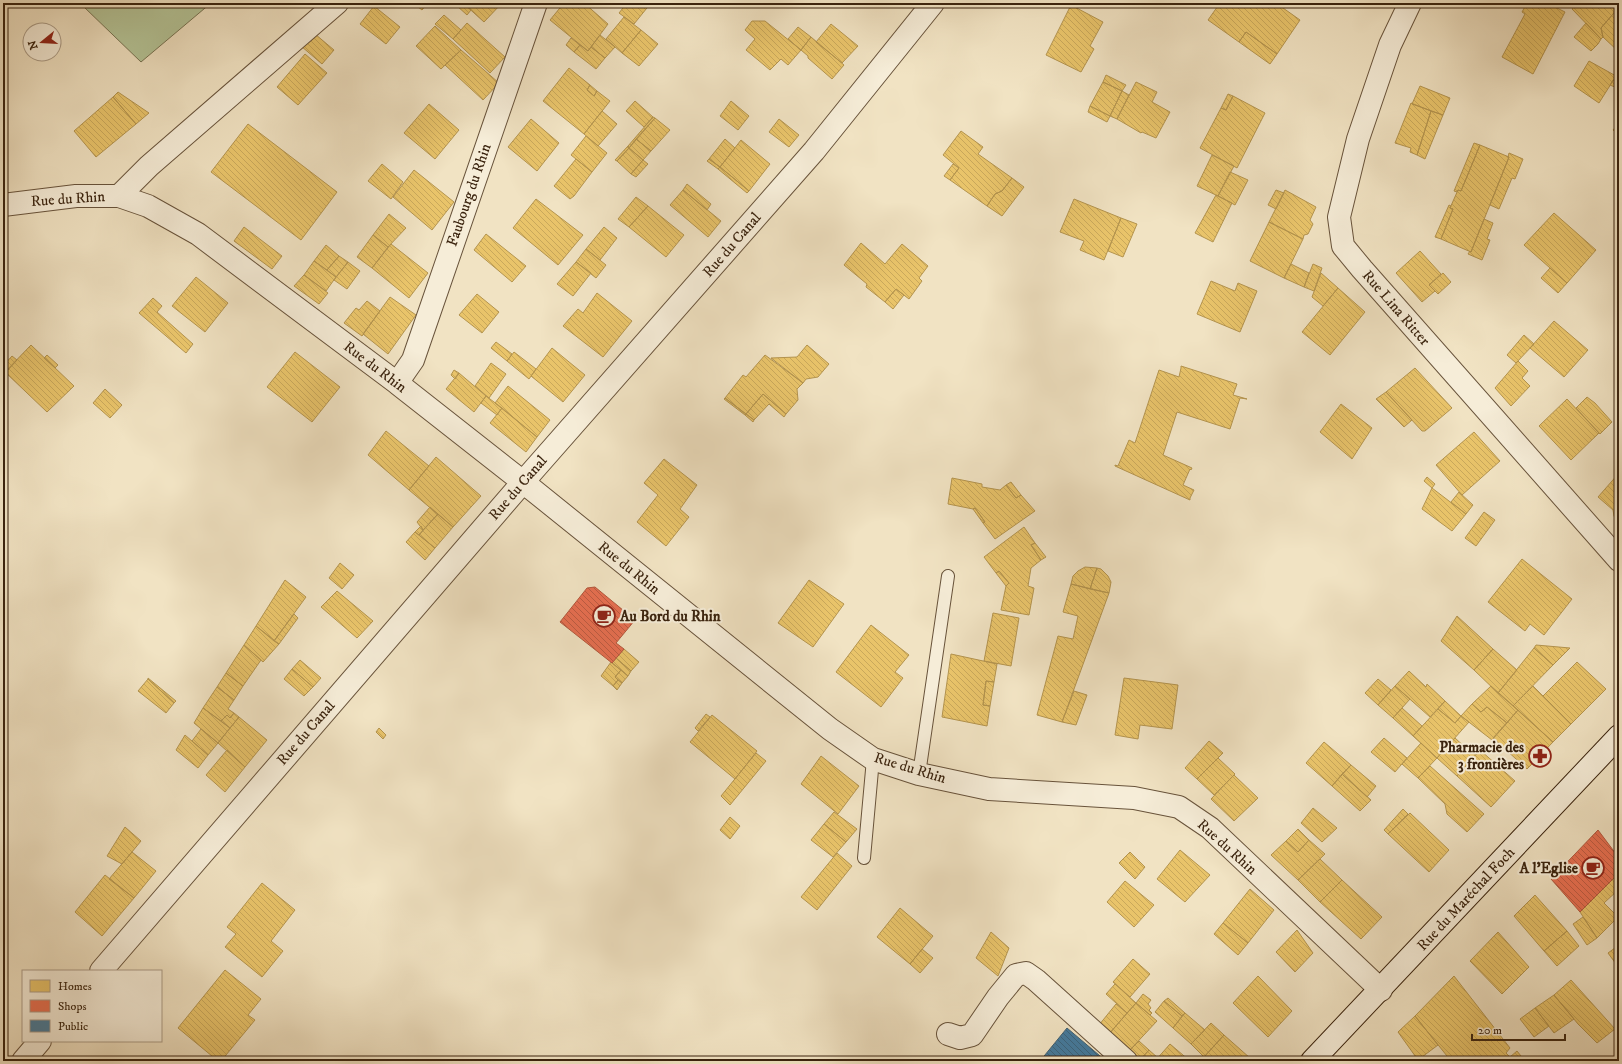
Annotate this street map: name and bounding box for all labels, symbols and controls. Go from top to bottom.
north arrow [22,22,62,62]
text: N [25,38,41,51]
street label: Faubourg du Rhin [443,141,496,249]
street label: Rue du Rhin [30,187,106,211]
street label: Rue du Canal [699,208,766,281]
street label: Rue Lina Ritter [1358,266,1434,350]
street label: Rue du Rhin [340,337,410,397]
street label: Rue du Canal [485,451,552,524]
street label: Rue du Rhin [594,537,664,599]
cafe icon: Au Bord du Rhin [591,603,617,629]
place label: Au Bord du Rhin [619,607,721,626]
street label: Rue du Canal [273,696,340,769]
place label: Pharmacie des 3 frontières [1439,738,1524,774]
pharmacy icon: Pharmacie des 3 frontières [1527,743,1553,769]
street label: Rue du Rhin [872,748,948,788]
street label: Rue du Rhin [1193,815,1261,879]
street label: Rue du Maréchal Foch [1413,843,1519,955]
cafe icon: A l'Eglise [1580,855,1606,881]
place label: A l'Eglise [1518,859,1579,878]
legend [22,970,162,1042]
text: Homes [58,979,92,994]
text: Shops [58,999,86,1014]
scale bar [1472,1016,1565,1042]
text: Public [58,1019,88,1034]
text: 20 m [1478,1023,1502,1038]

